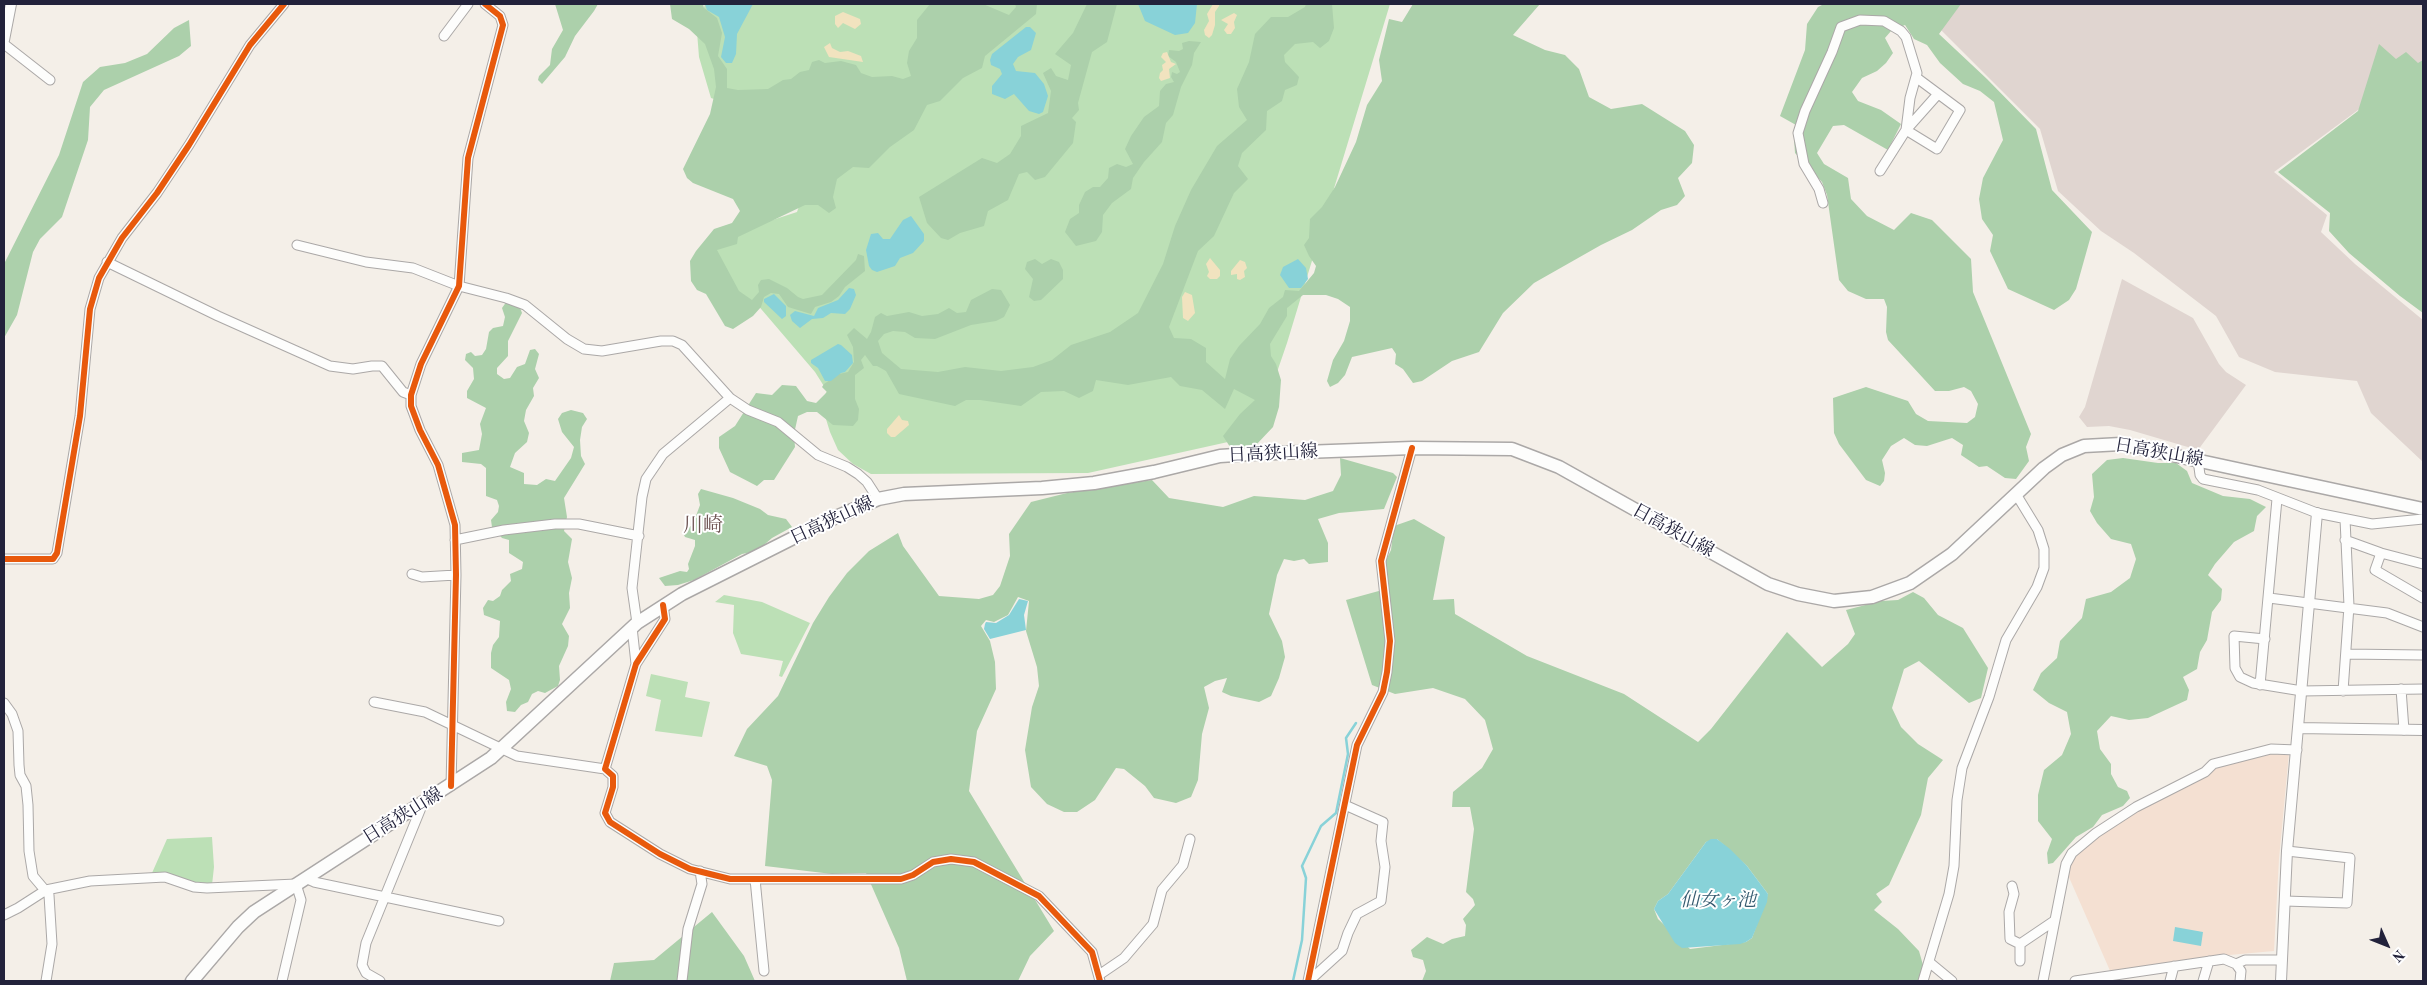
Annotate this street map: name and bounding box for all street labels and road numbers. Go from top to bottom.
street label: 日高狭山線 [2113,435,2205,471]
street label: 日高狭山線 [1227,441,1319,467]
street label: 日高狭山線 [787,492,877,550]
street label: 日高狭山線 [1628,500,1718,562]
street label: 日高狭山線 [359,783,447,849]

